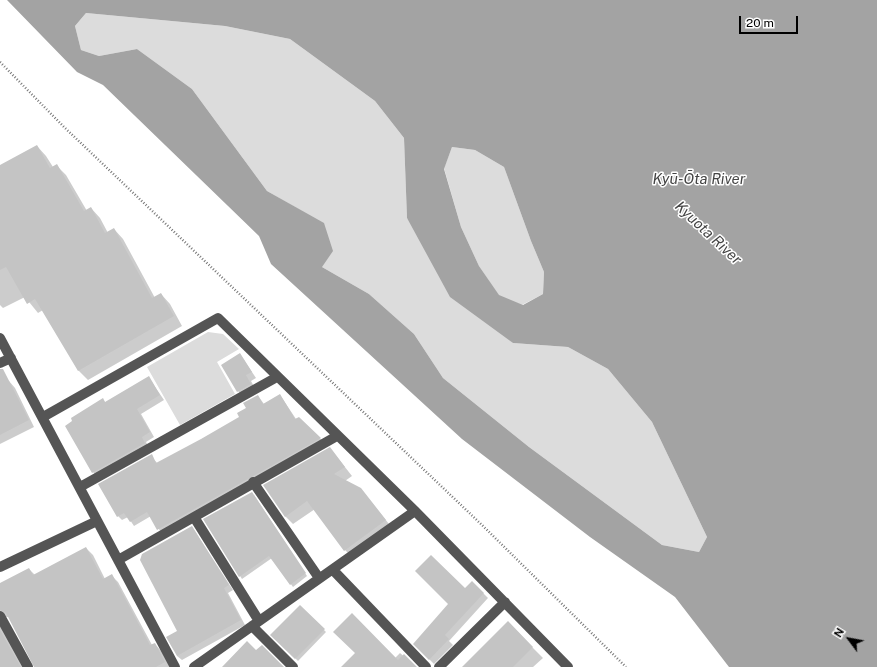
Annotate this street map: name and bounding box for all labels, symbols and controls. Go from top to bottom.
scale bar [741,8,800,34]
text: 20 m [746,16,774,30]
water label: Kyū-Ōta River [653,170,745,188]
water label: Kyuota River [671,198,745,268]
north arrow [829,619,869,659]
text: N [831,626,846,639]

